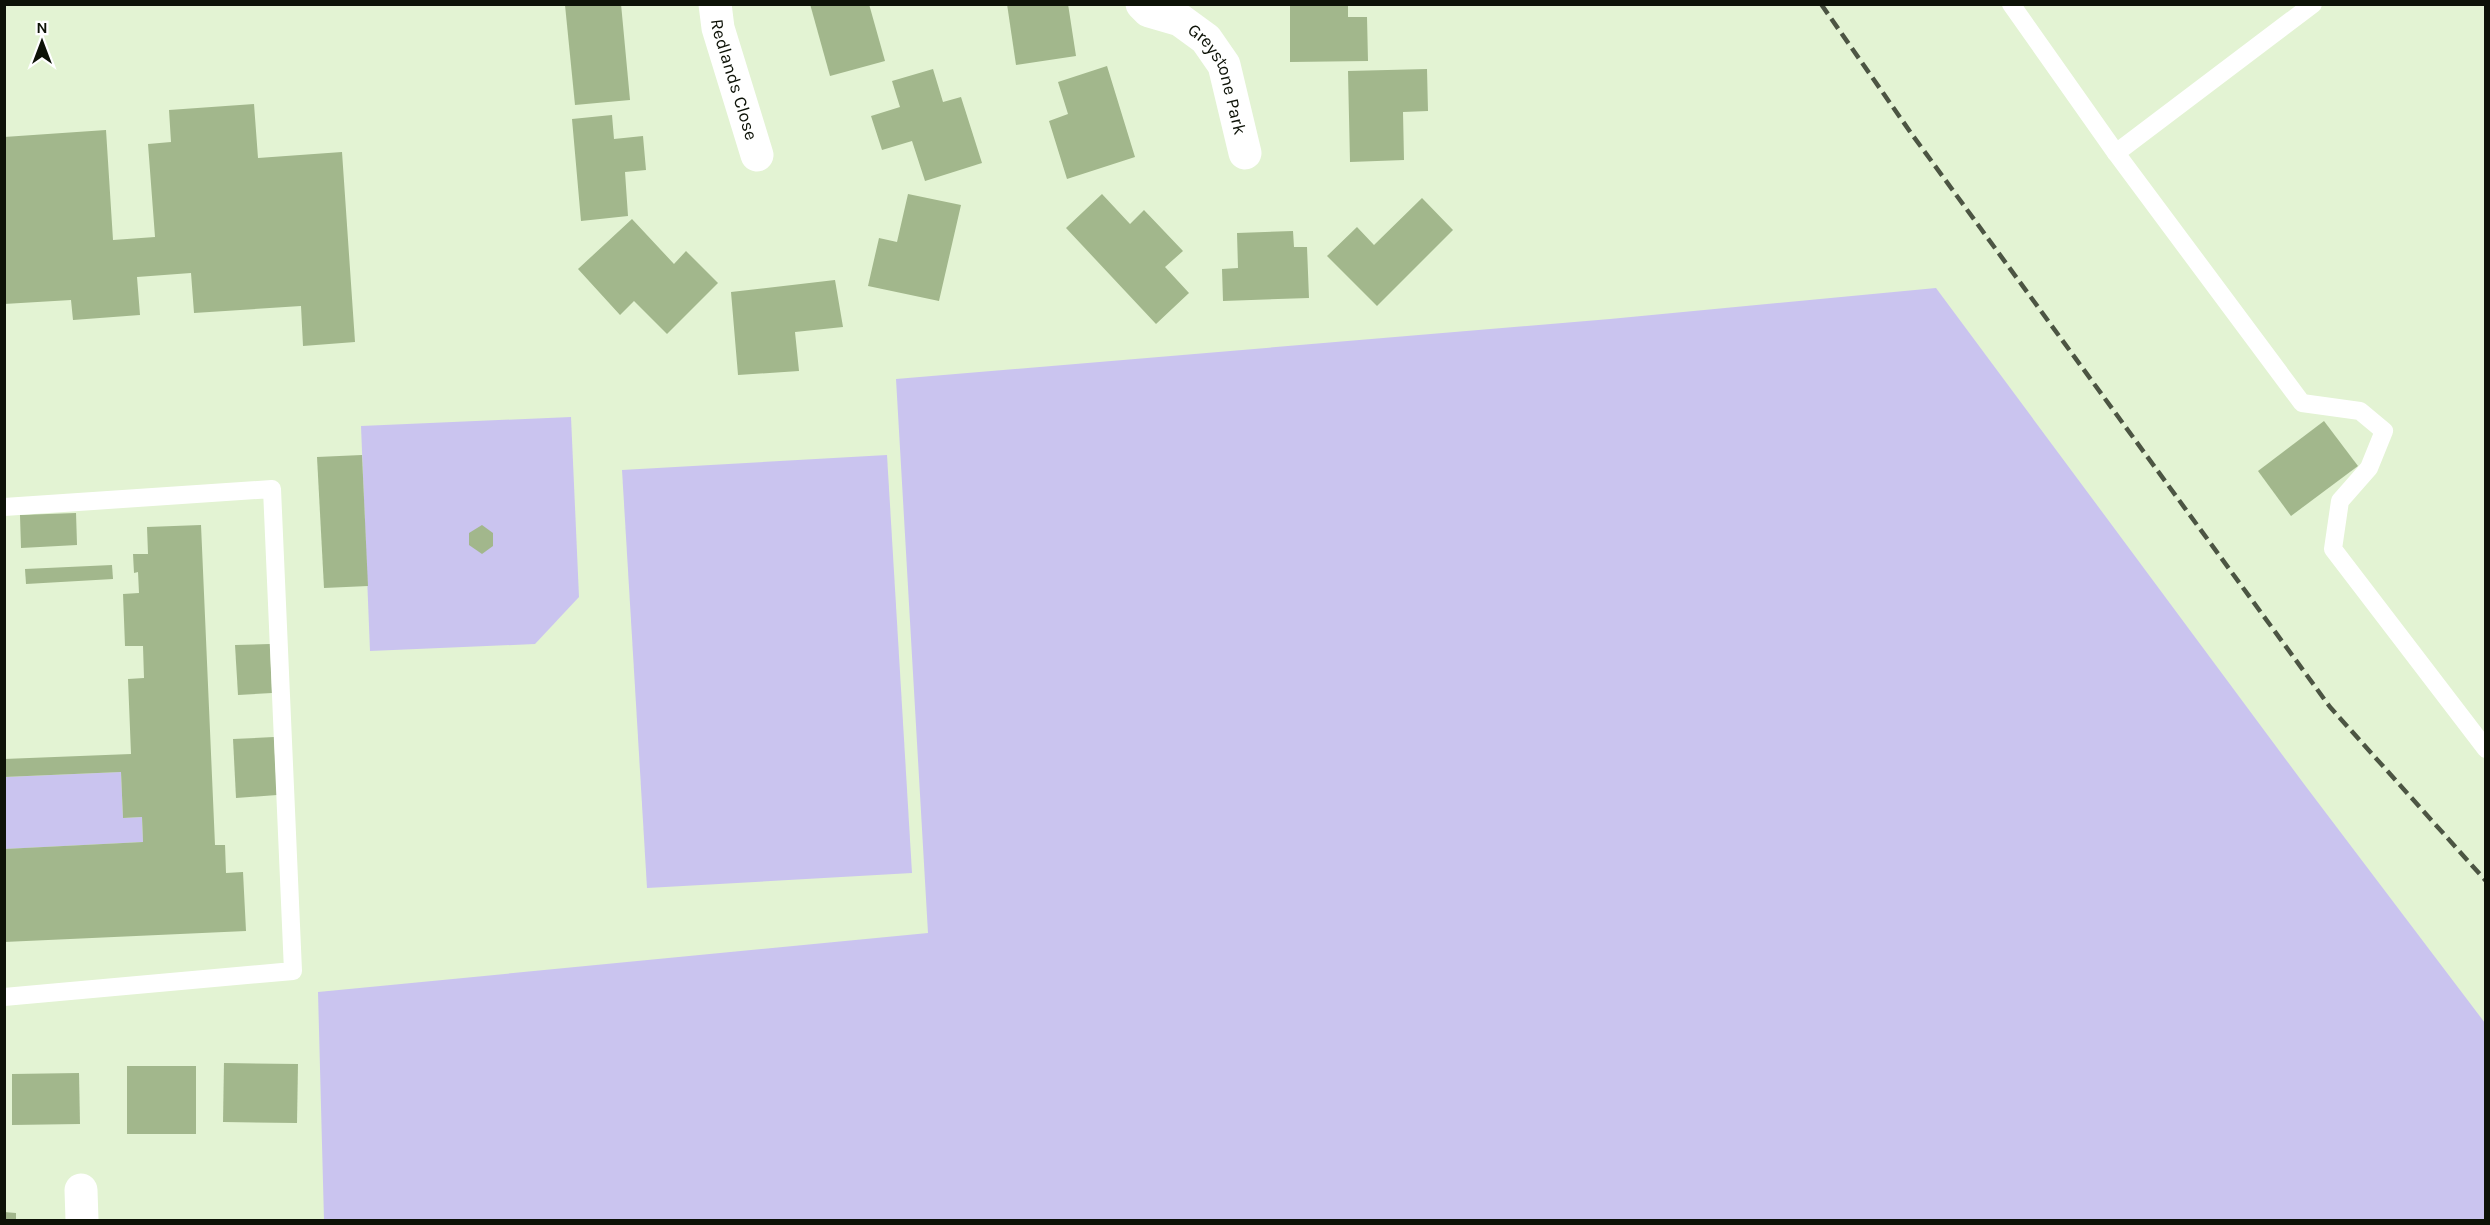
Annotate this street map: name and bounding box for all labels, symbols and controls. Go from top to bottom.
north arrow [12,12,72,72]
text: N [36,18,48,37]
street label: Redlands Close [706,18,763,143]
street label: Greystone Park [1184,18,1251,137]

